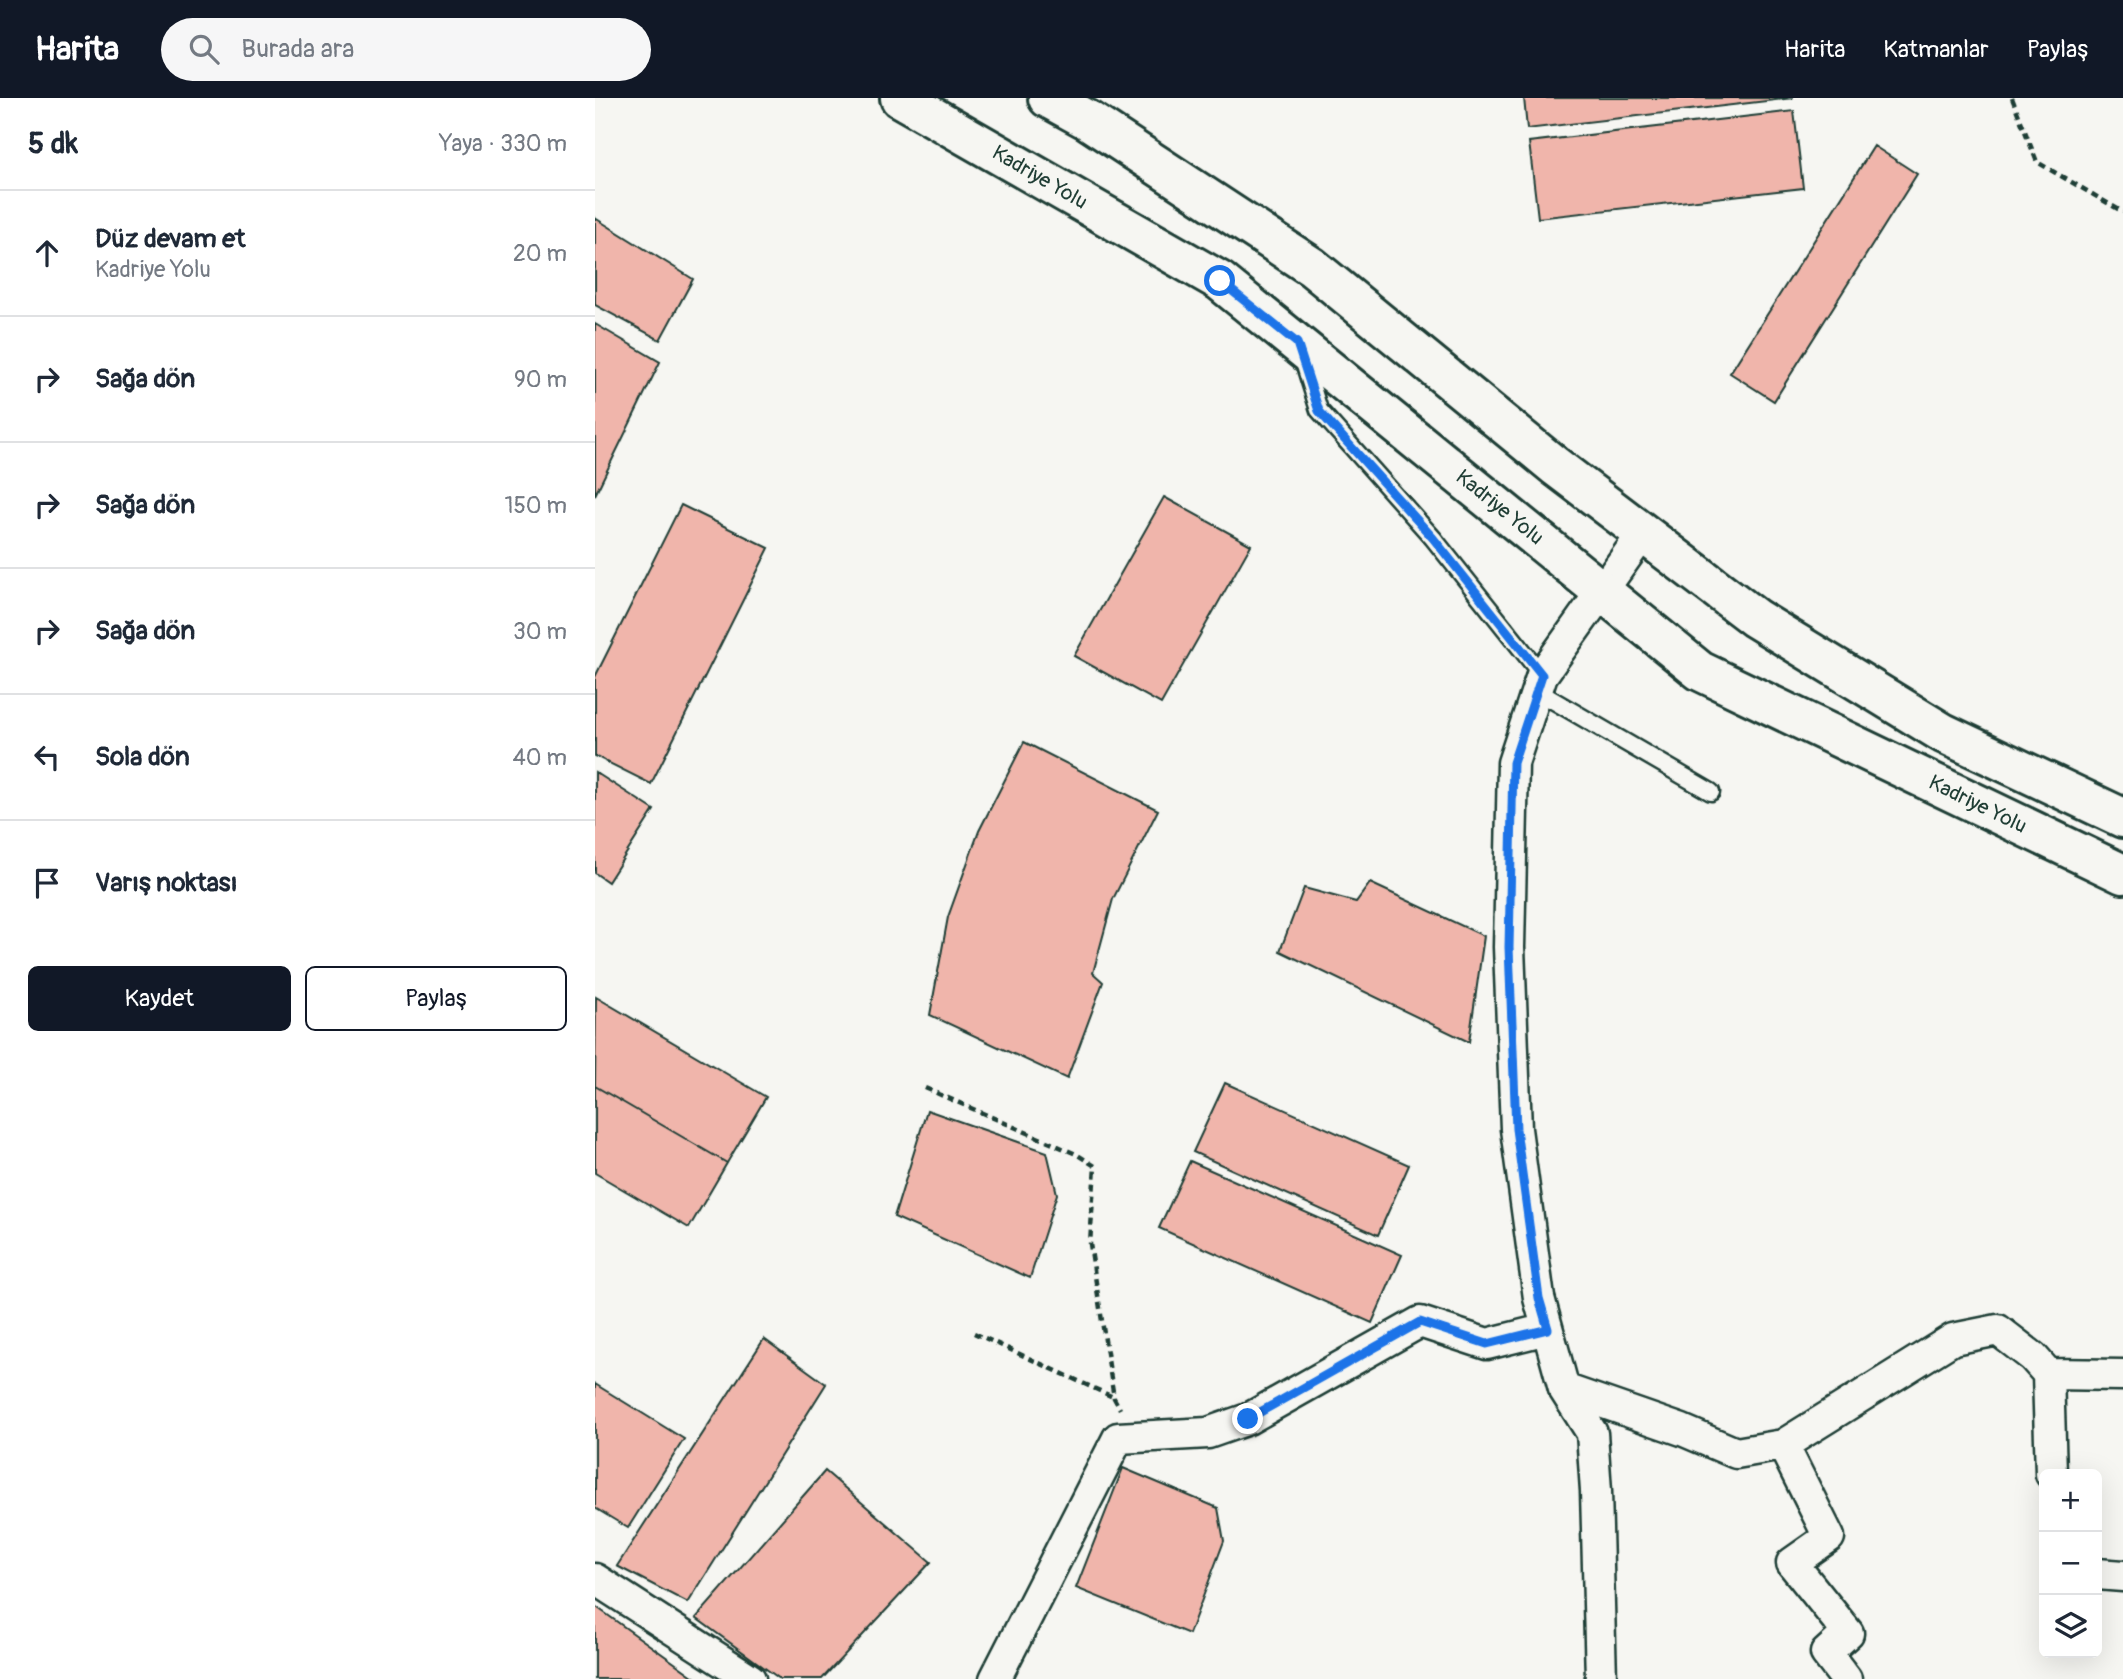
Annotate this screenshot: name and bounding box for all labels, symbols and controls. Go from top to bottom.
search box [161,18,651,81]
text: Harita [35,29,119,70]
icon: search [185,30,223,68]
text: Burada ara [241,33,354,65]
text: Harita [1784,35,1845,64]
text: Katmanlar [1883,35,1989,64]
text: Paylaş [2027,35,2088,64]
text: 5 dk [28,125,78,162]
text: Yaya · 330 m [439,129,567,158]
street label: Kadriye Yolu [987,139,1092,216]
text: Düz devam et [95,223,246,255]
icon: ahead [28,234,66,272]
text: 20 m [513,239,567,268]
text: Kadriye Yolu [95,255,211,284]
route start [1204,265,1235,296]
icon: right [28,360,66,398]
text: Sağa dön [95,363,195,395]
text: 90 m [514,365,567,394]
street label: Kadriye Yolu [1450,464,1549,551]
icon: right [28,486,66,524]
text: Sağa dön [95,489,195,521]
text: 150 m [504,491,567,520]
icon: right [28,612,66,650]
text: Sağa dön [95,615,195,647]
text: 30 m [513,617,567,646]
icon: left [28,738,66,776]
text: Sola dön [95,741,190,773]
text: 40 m [513,743,567,772]
street label: Kadriye Yolu [1924,769,2031,840]
icon: arrive [28,864,66,902]
text: Varış noktası [95,867,237,899]
button: Kaydet [28,966,291,1031]
button: Paylaş [305,966,567,1031]
route end [1232,1403,1263,1434]
map controls [2039,1469,2102,1658]
button: + [2039,1469,2102,1532]
button: − [2039,1532,2102,1595]
button: layers [2039,1595,2102,1658]

